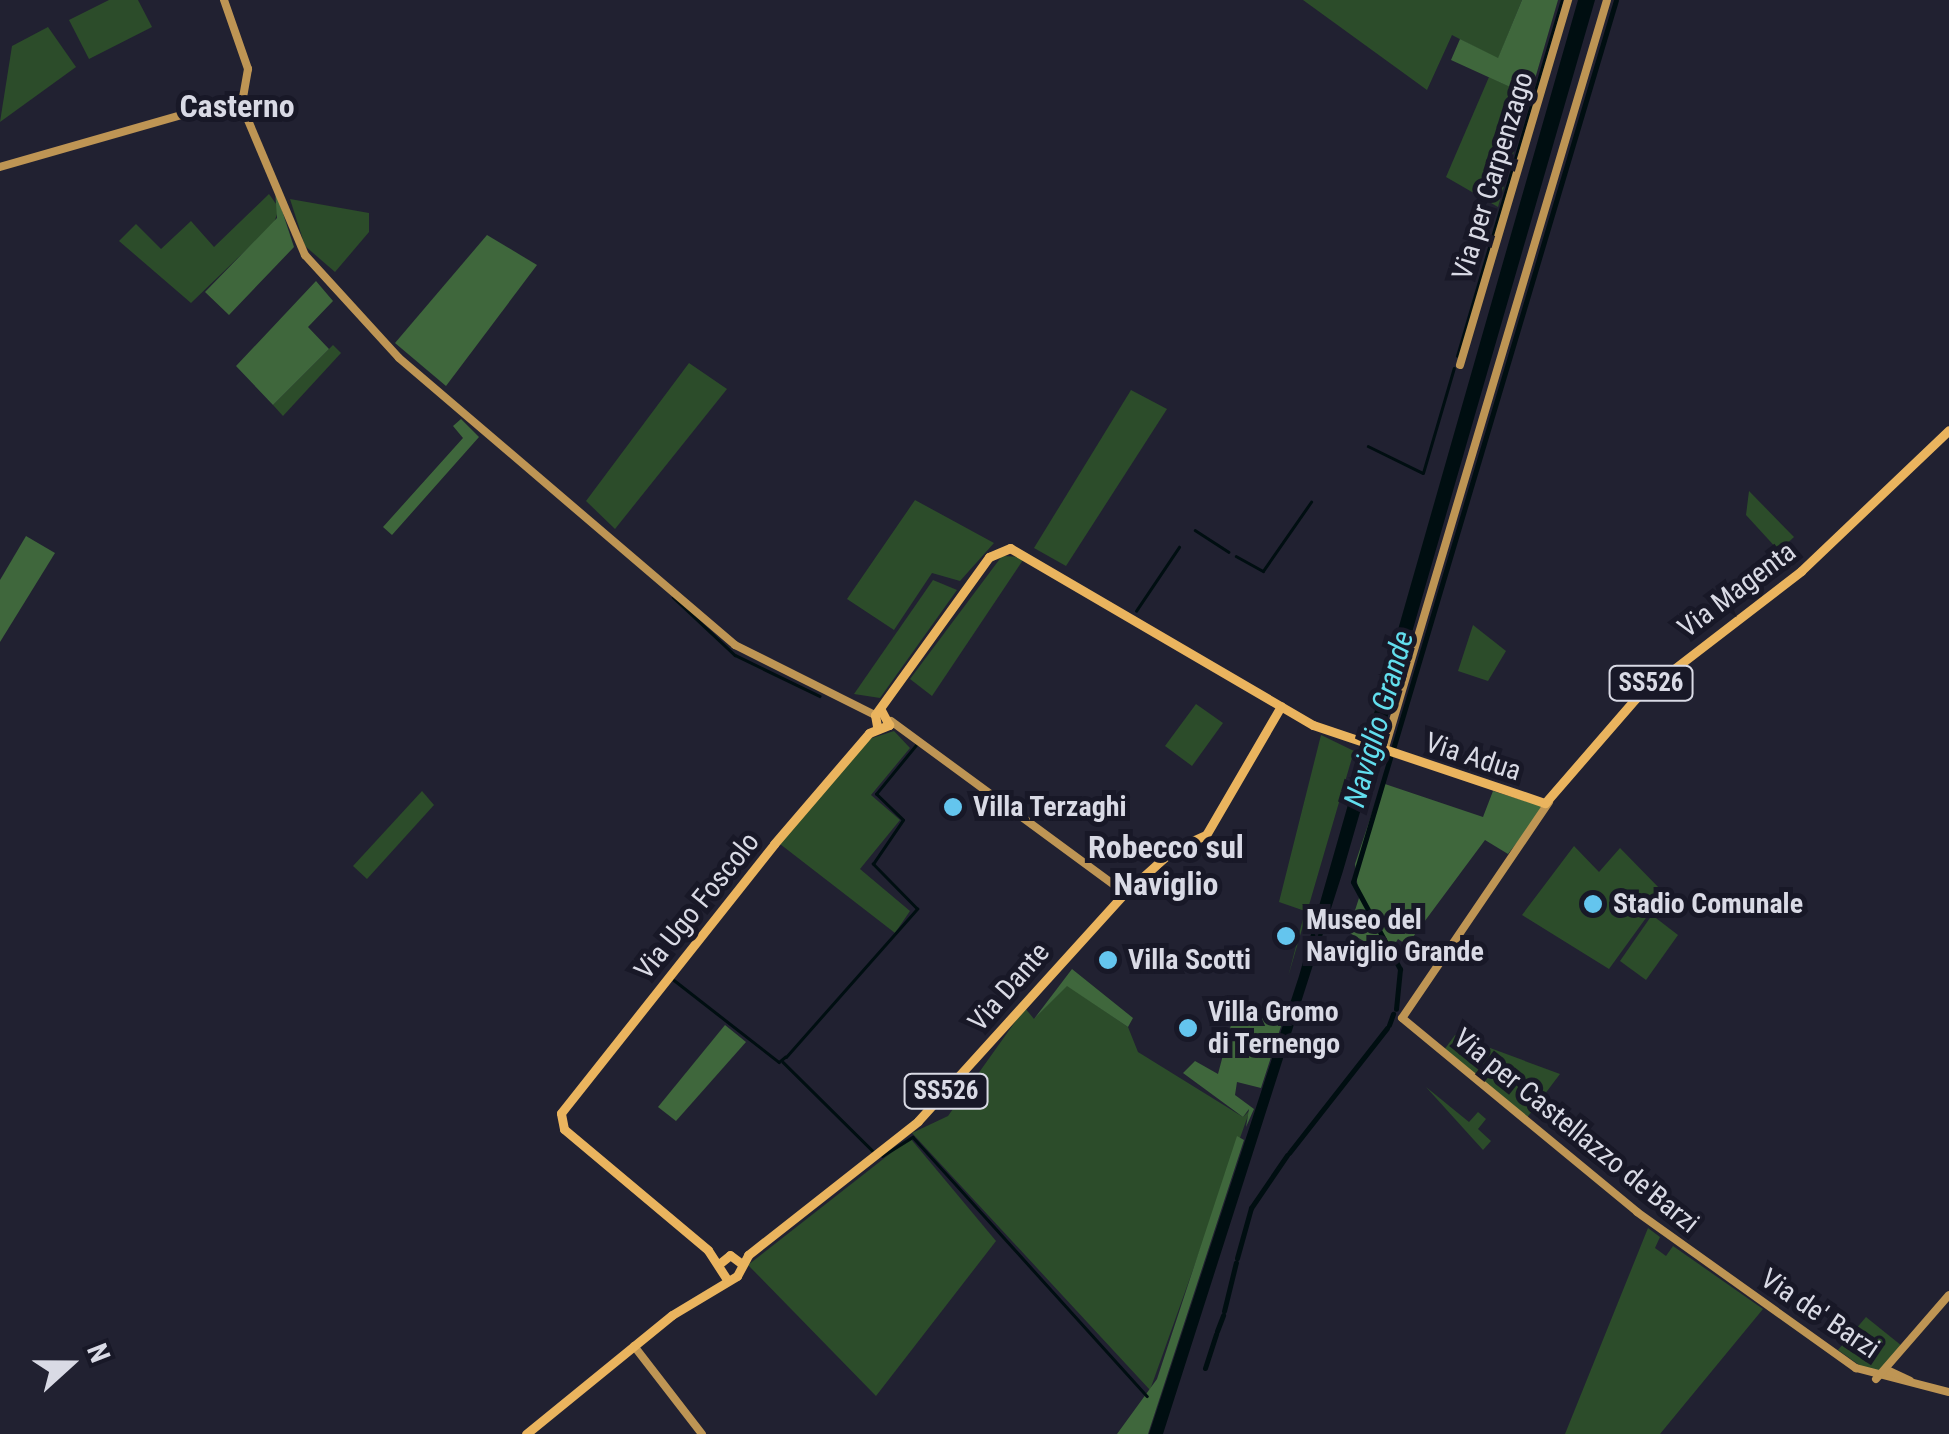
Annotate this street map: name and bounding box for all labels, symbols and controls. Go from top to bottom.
street label: Via per Carpenzago [1445,68,1541,284]
district label: Casterno [179,87,295,125]
street label: Via Magenta [1671,535,1803,645]
water label: Naviglio Grande [1337,627,1421,811]
road number: SS526 [1608,663,1694,703]
street label: Via Adua [1421,726,1525,788]
place label: Villa Terzaghi [973,790,1127,824]
marker: Villa Terzaghi [942,796,964,818]
street label: Via Ugo Foscolo [627,826,767,986]
district label: Robecco sul Naviglio [1088,829,1244,904]
place label: Stadio Comunale [1613,887,1803,921]
marker: Stadio Comunale [1582,893,1604,915]
place label: Museo del Naviglio Grande [1306,903,1484,969]
marker: Museo del Naviglio Grande [1275,925,1297,947]
street label: Via Dante [961,936,1057,1038]
place label: Villa Scotti [1128,943,1251,977]
marker: Villa Scotti [1097,949,1119,971]
place label: Villa Gromo di Ternengo [1208,995,1341,1061]
marker: Villa Gromo di Ternengo [1177,1017,1199,1039]
street label: Via per Castellazzo de'Barzi [1446,1022,1706,1240]
road number: SS526 [904,1071,988,1111]
street label: Via de' Barzi [1754,1262,1886,1366]
north arrow [20,1314,120,1414]
text: N [80,1339,117,1367]

